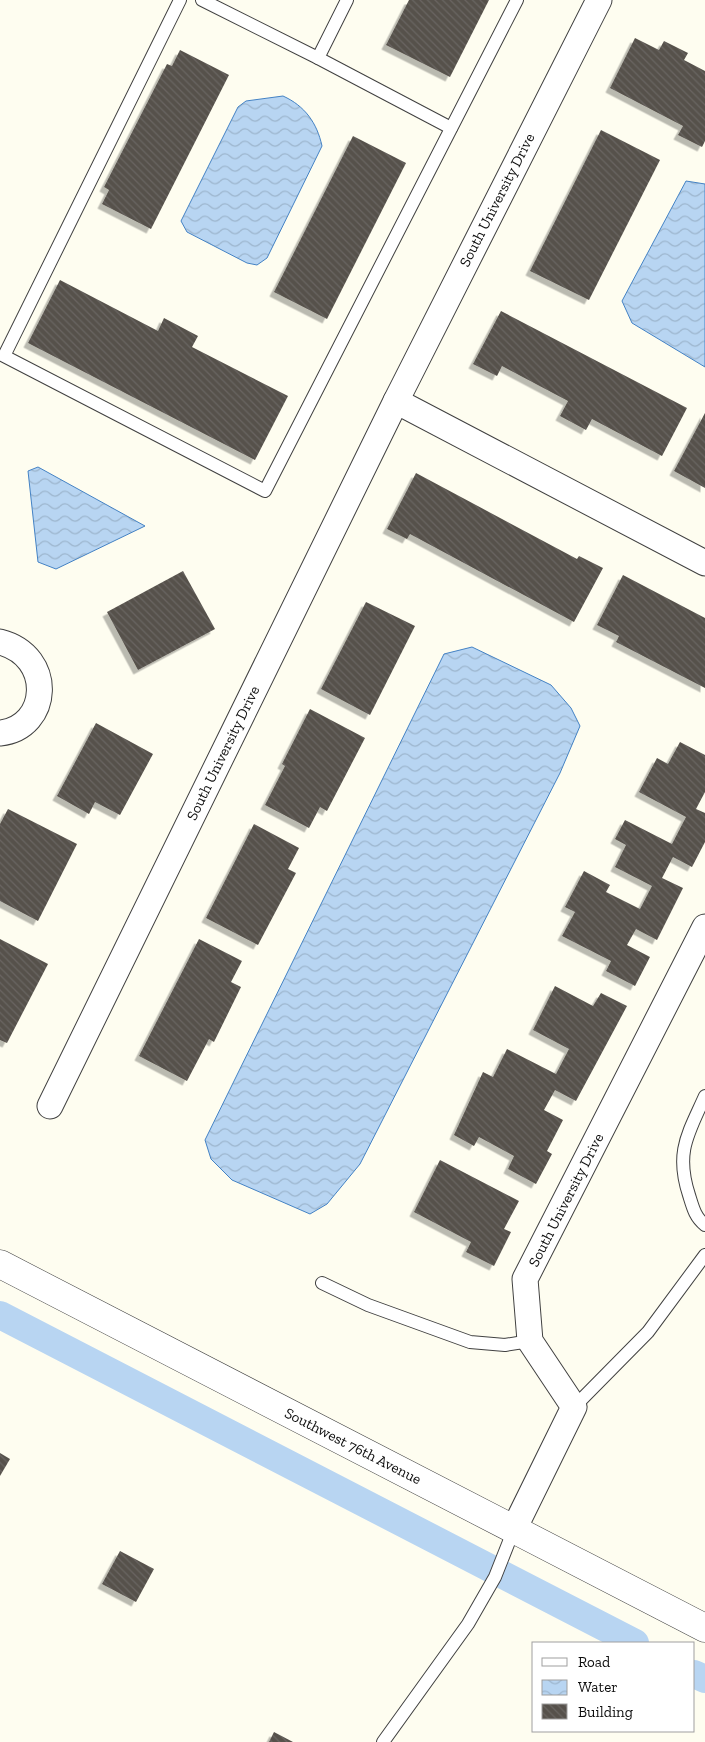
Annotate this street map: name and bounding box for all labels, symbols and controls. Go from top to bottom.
street label: South University Drive [456,130,538,270]
street label: South University Drive [183,683,263,823]
street label: South University Drive [525,1130,607,1270]
street label: Southwest 76th Avenue [282,1404,424,1488]
legend [532,1642,695,1732]
text: Road [578,1653,611,1671]
text: Water [578,1678,618,1696]
text: Building [578,1703,633,1721]

